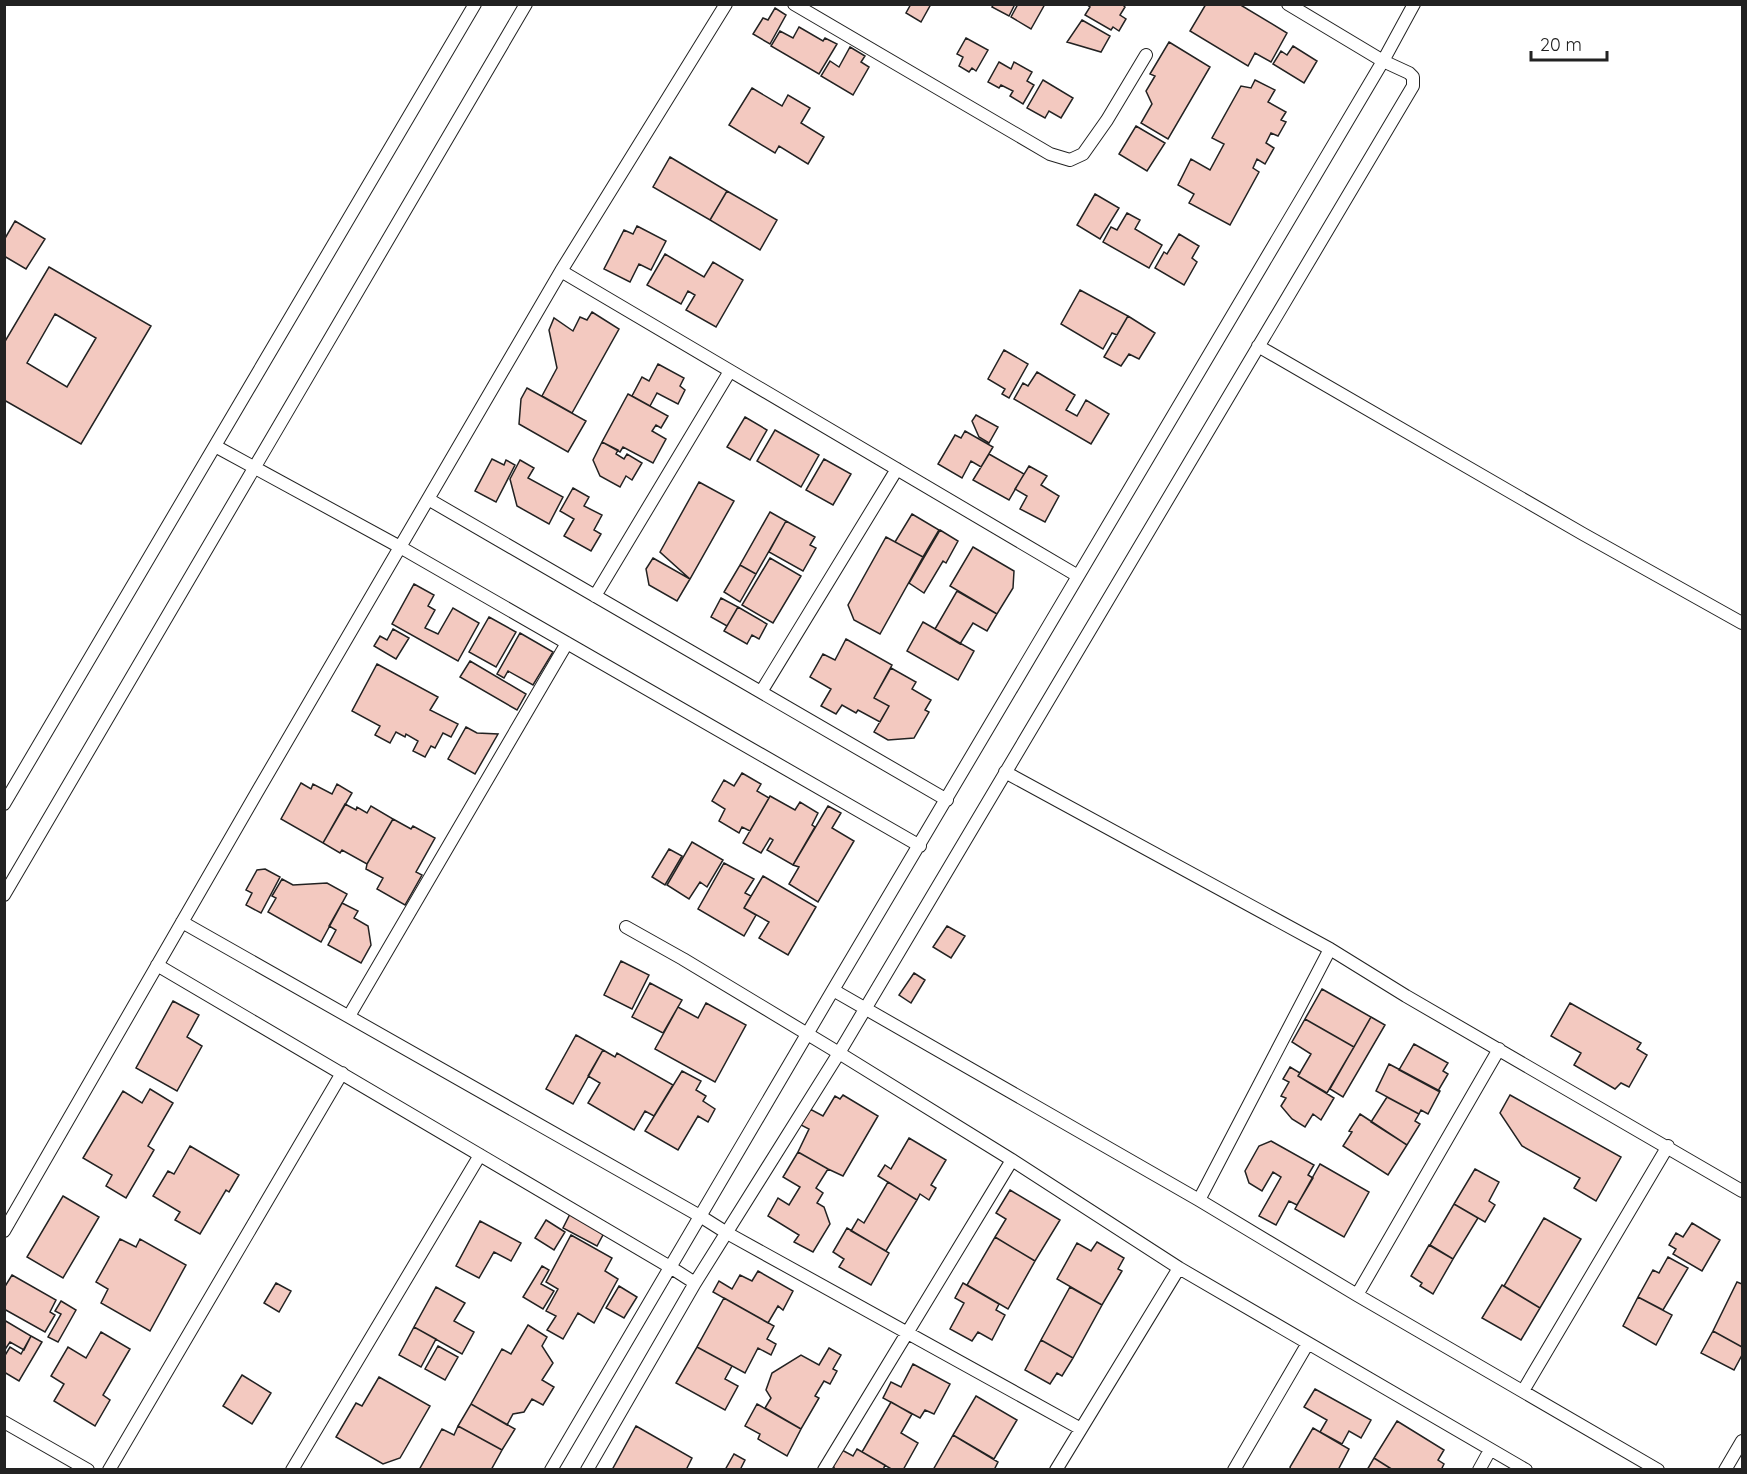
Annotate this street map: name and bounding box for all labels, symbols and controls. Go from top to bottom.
scale bar [1531,24,1608,62]
text: 20 m [1540,33,1582,56]

